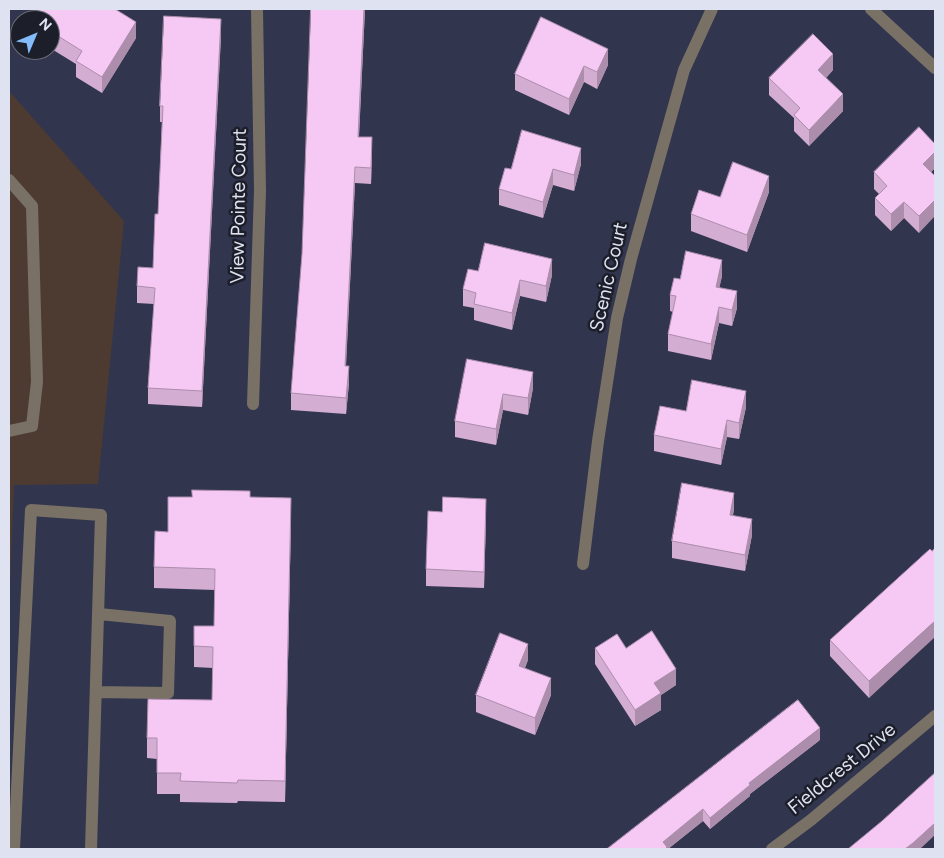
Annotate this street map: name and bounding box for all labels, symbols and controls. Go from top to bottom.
north arrow [10,10,60,60]
text: N [35,15,55,35]
street label: View Pointe Court [226,128,252,284]
street label: Scenic Court [585,220,633,334]
street label: Fieldcrest Drive [783,719,901,819]

